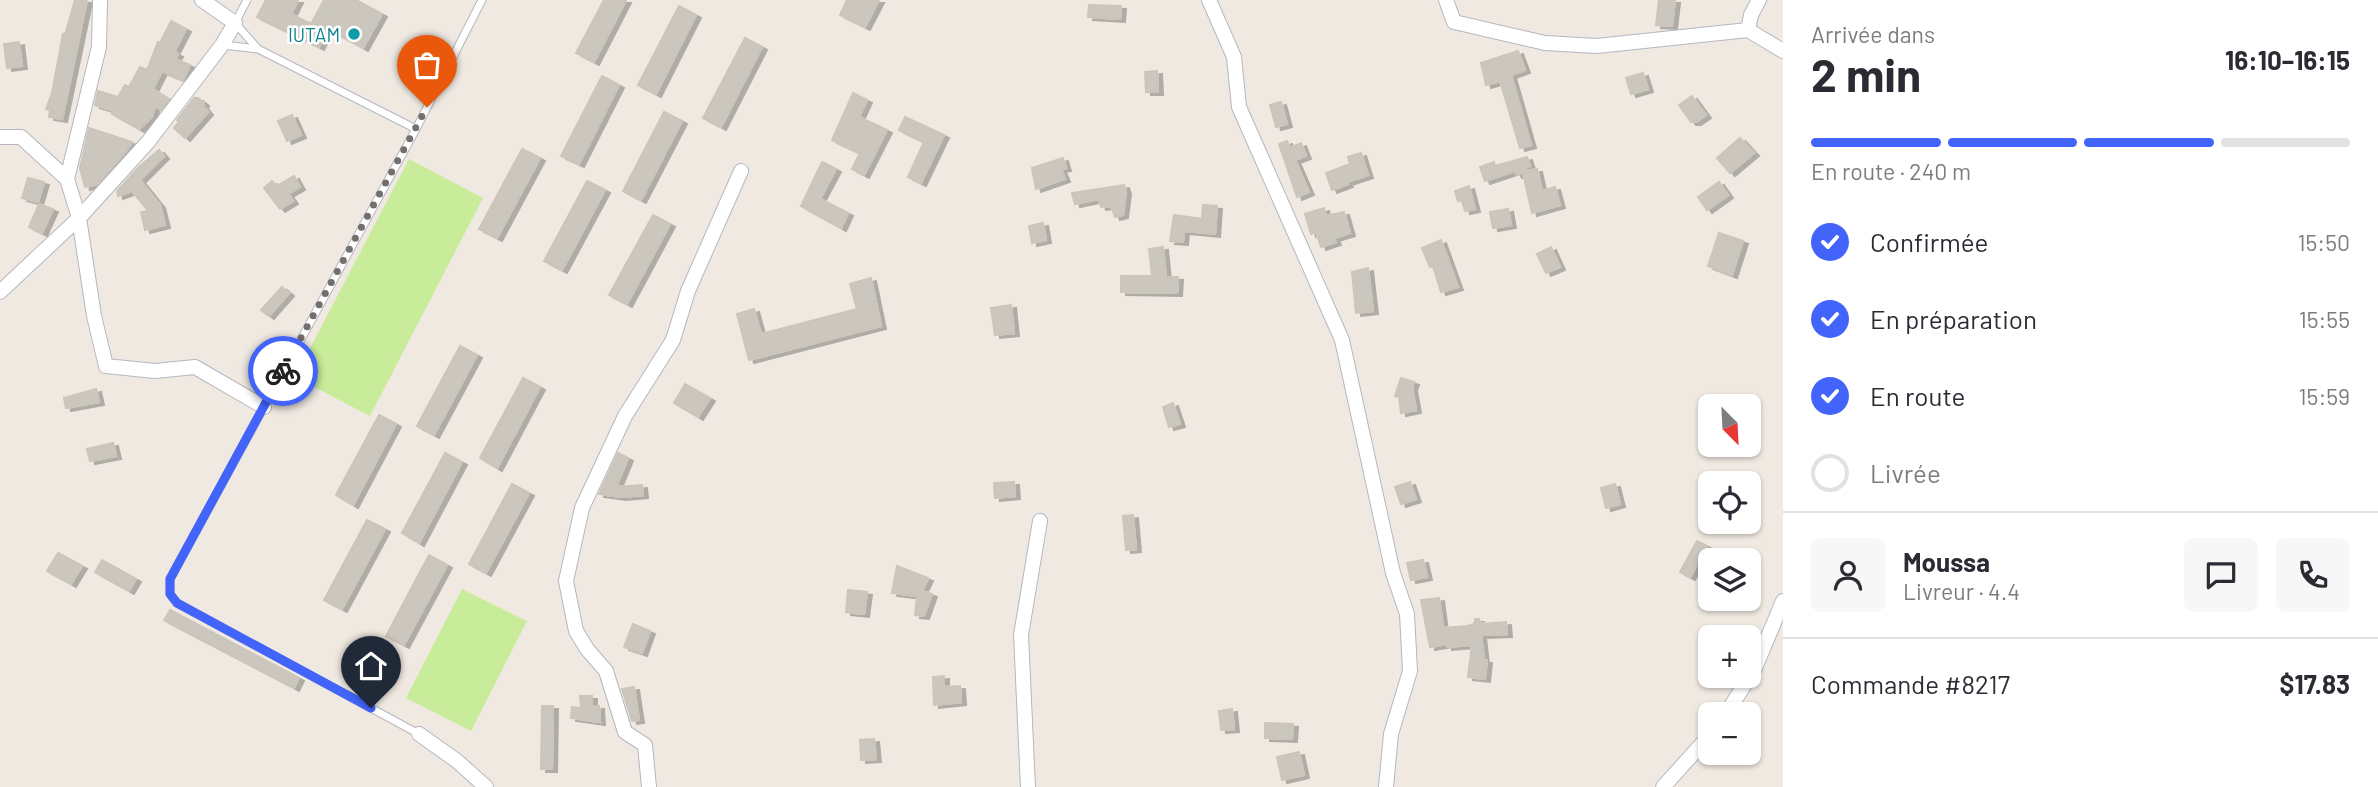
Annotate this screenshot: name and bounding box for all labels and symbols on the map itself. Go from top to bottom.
place label: IUTAM [288,23,340,46]
marker: IUTAM [346,26,362,42]
pin [397,35,457,107]
courier [248,336,318,406]
north arrow [1698,394,1760,457]
pin [341,636,401,708]

